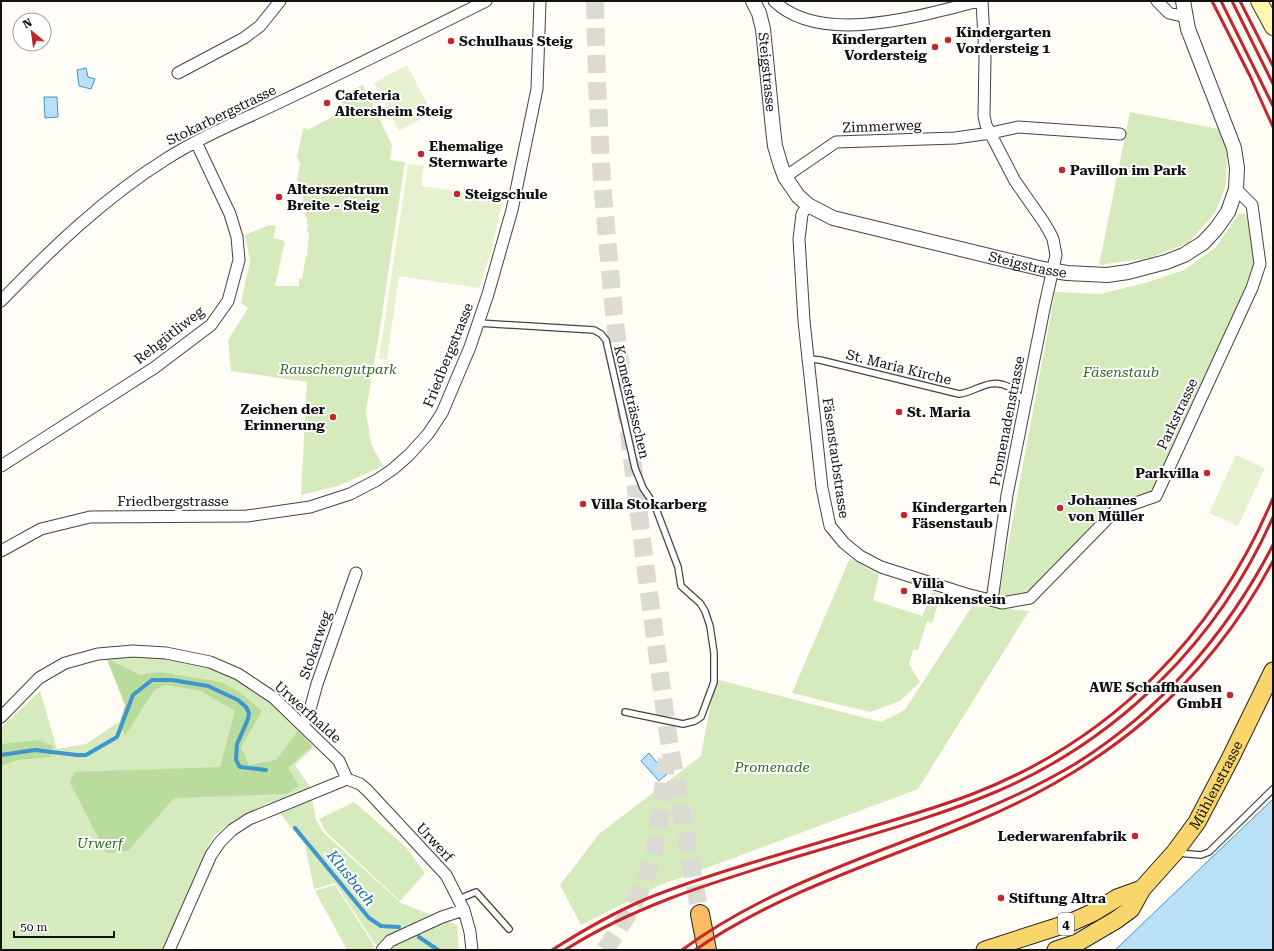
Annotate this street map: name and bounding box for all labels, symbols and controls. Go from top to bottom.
north arrow [12,12,52,52]
text: N [21,16,35,31]
place label: Kindergarten Vordersteig 1 [956,24,1052,56]
street label: Steigstrasse [755,31,779,113]
place label: Kindergarten Vordersteig [832,31,928,63]
place label: Schulhaus Steig [459,33,573,49]
marker: Kindergarten Vordersteig 1 [943,35,953,45]
marker: Schulhaus Steig [446,36,456,46]
marker: Kindergarten Vordersteig [930,42,940,52]
street label: Stokarbergstrasse [164,81,279,149]
place label: Cafeteria Altersheim Steig [335,87,453,119]
marker: Cafeteria Altersheim Steig [322,98,332,108]
street label: Zimmerweg [842,117,922,135]
place label: Ehemalige Sternwarte [429,138,507,170]
marker: Ehemalige Sternwarte [416,149,426,159]
place label: Pavillon im Park [1070,162,1187,178]
marker: Pavillon im Park [1057,165,1067,175]
place label: Alterszentrum Breite - Steig [287,181,389,213]
place label: Steigschule [465,186,547,202]
marker: Steigschule [452,189,462,199]
marker: Alterszentrum Breite - Steig [274,192,284,202]
street label: Steigstrasse [987,248,1068,281]
street label: Friedbergstrasse [420,300,476,410]
street label: Rehgütliweg [131,303,207,367]
street label: Kometsträsschen [611,344,653,460]
street label: St. Maria Kirche [845,346,954,388]
street label: Promenadenstrasse [987,354,1027,487]
park label: Rauschengutpark [278,361,397,377]
park label: Fäsenstaub [1082,364,1159,380]
street label: Parkstrasse [1154,376,1201,452]
street label: Fäsenstaubstrasse [820,397,852,520]
place label: Zeichen der Erinnerung [241,401,326,433]
place label: St. Maria [907,404,971,420]
marker: St. Maria [894,407,904,417]
marker: Zeichen der Erinnerung [328,412,338,422]
place label: Parkvilla [1135,465,1200,481]
marker: Parkvilla [1202,468,1212,478]
place label: Johannes von Müller [1068,492,1145,524]
street label: Friedbergstrasse [117,493,229,509]
place label: Villa Stokarberg [591,496,707,512]
marker: Villa Stokarberg [578,499,588,509]
place label: Kindergarten Fäsenstaub [912,499,1008,531]
marker: Johannes von Müller [1055,503,1065,513]
marker: Kindergarten Fäsenstaub [899,510,909,520]
place label: Villa Blankenstein [912,575,1006,607]
marker: Villa Blankenstein [899,586,909,596]
street label: Stokarweg [296,609,334,681]
street label: Urwerfhalde [271,678,345,746]
place label: AWE Schaffhausen GmbH [1089,679,1223,711]
marker: AWE Schaffhausen GmbH [1225,690,1235,700]
street label: Mühlenstrasse [1186,738,1246,833]
park label: Promenade [734,759,809,775]
street label: Urwerf [413,819,457,865]
place label: Lederwarenfabrik [998,828,1127,844]
marker: Lederwarenfabrik [1130,831,1140,841]
park label: Urwerf [77,835,125,851]
water label: Klusbach [322,846,379,910]
place label: Stiftung Altra [1009,890,1107,906]
marker: Stiftung Altra [996,893,1006,903]
scale bar [14,913,114,939]
road number: 4 [1058,913,1074,935]
text: 50 m [20,920,47,934]

